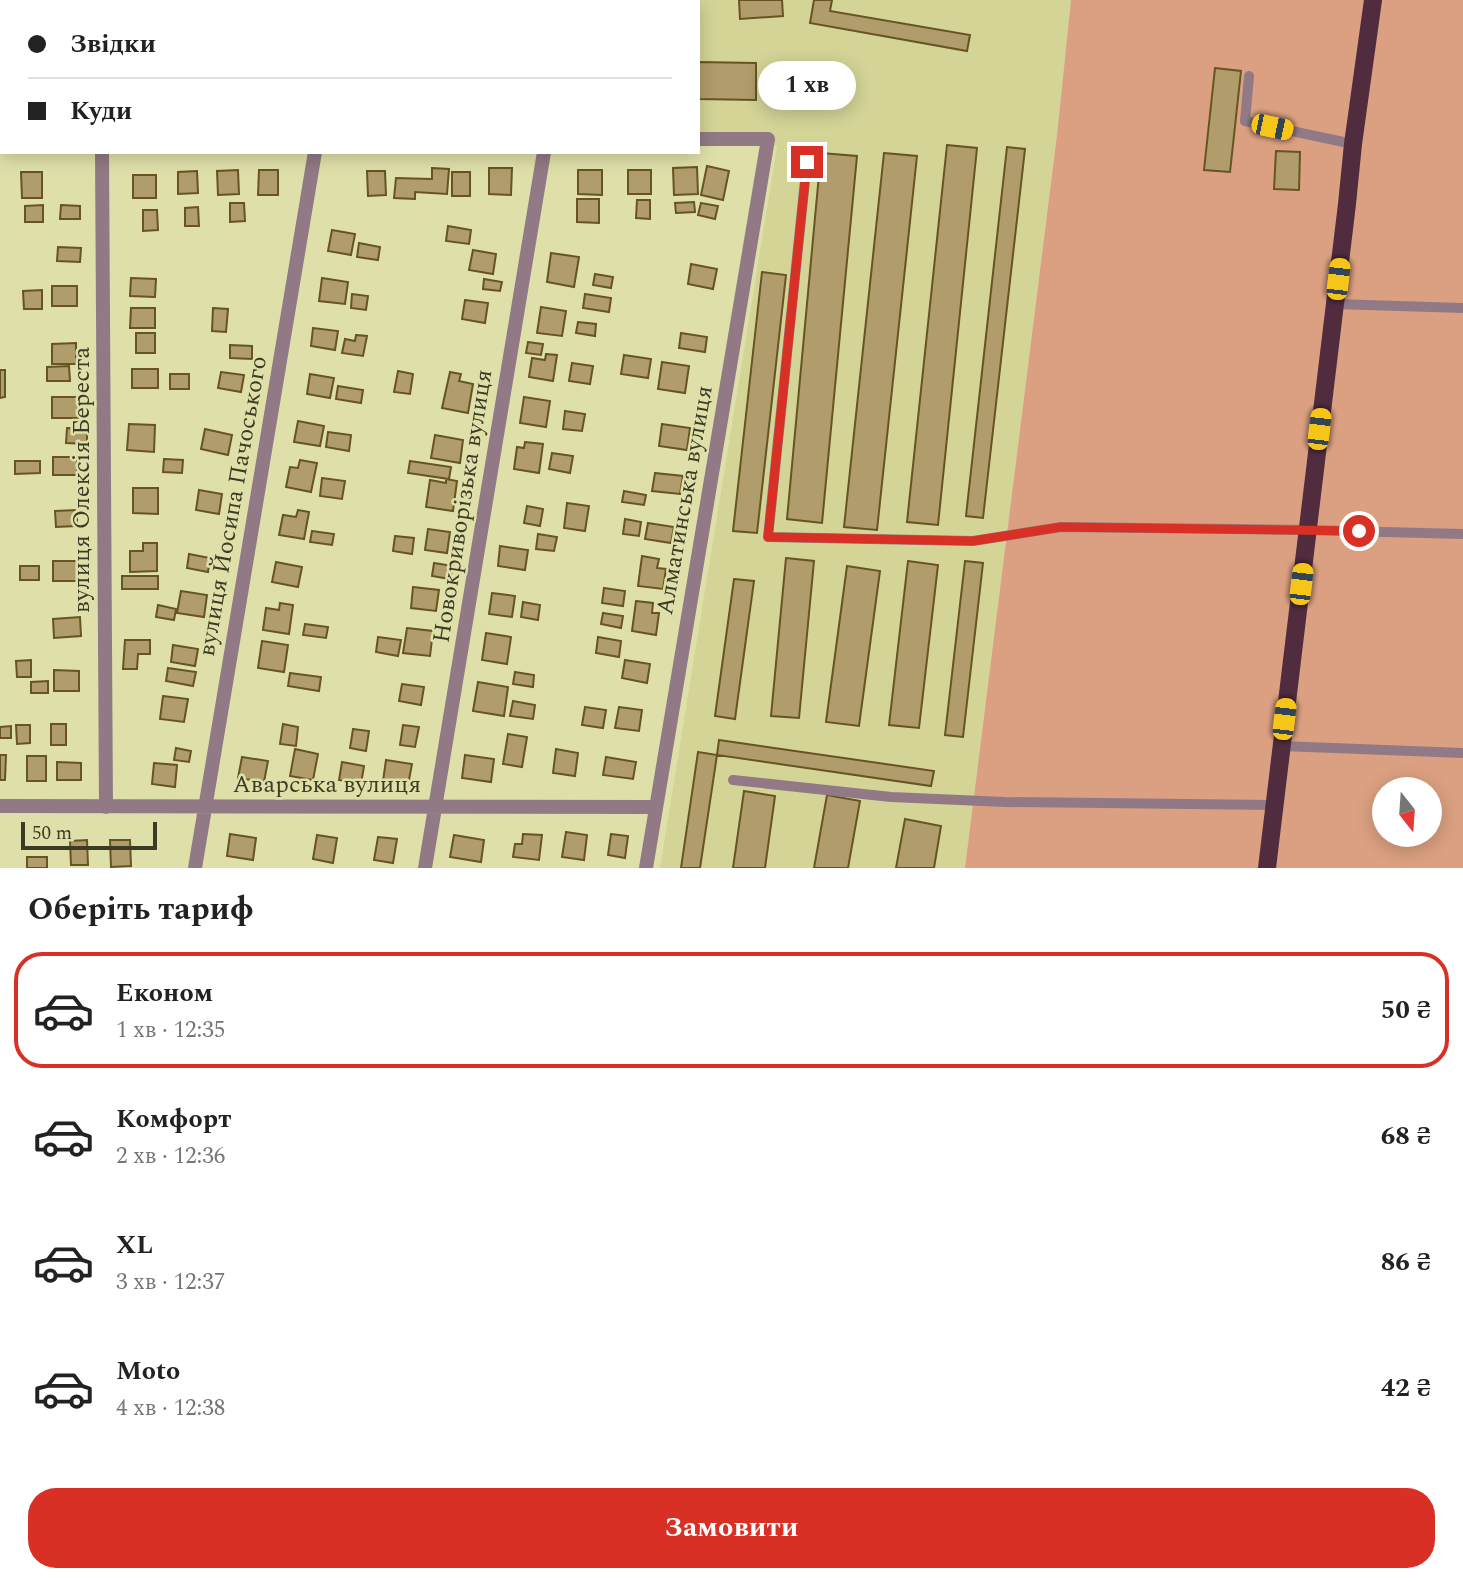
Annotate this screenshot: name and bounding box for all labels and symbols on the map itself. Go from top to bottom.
callout: 1 хв [758,60,856,110]
car [1250,112,1295,142]
route end [791,146,823,178]
car [1326,257,1351,301]
street label: вулиця Олексія Береста [64,347,100,613]
street label: вулиця Йосипа Пачоського [189,353,277,659]
street label: Новокриворізька вулиця [424,367,502,645]
street label: Алматинська вулиця [647,383,723,618]
car [1307,407,1332,451]
route start [1343,515,1375,547]
car [1289,562,1314,606]
car [1272,697,1297,741]
street label: Аварська вулиця [233,767,421,803]
north arrow [1372,777,1442,847]
scale bar [21,819,158,851]

